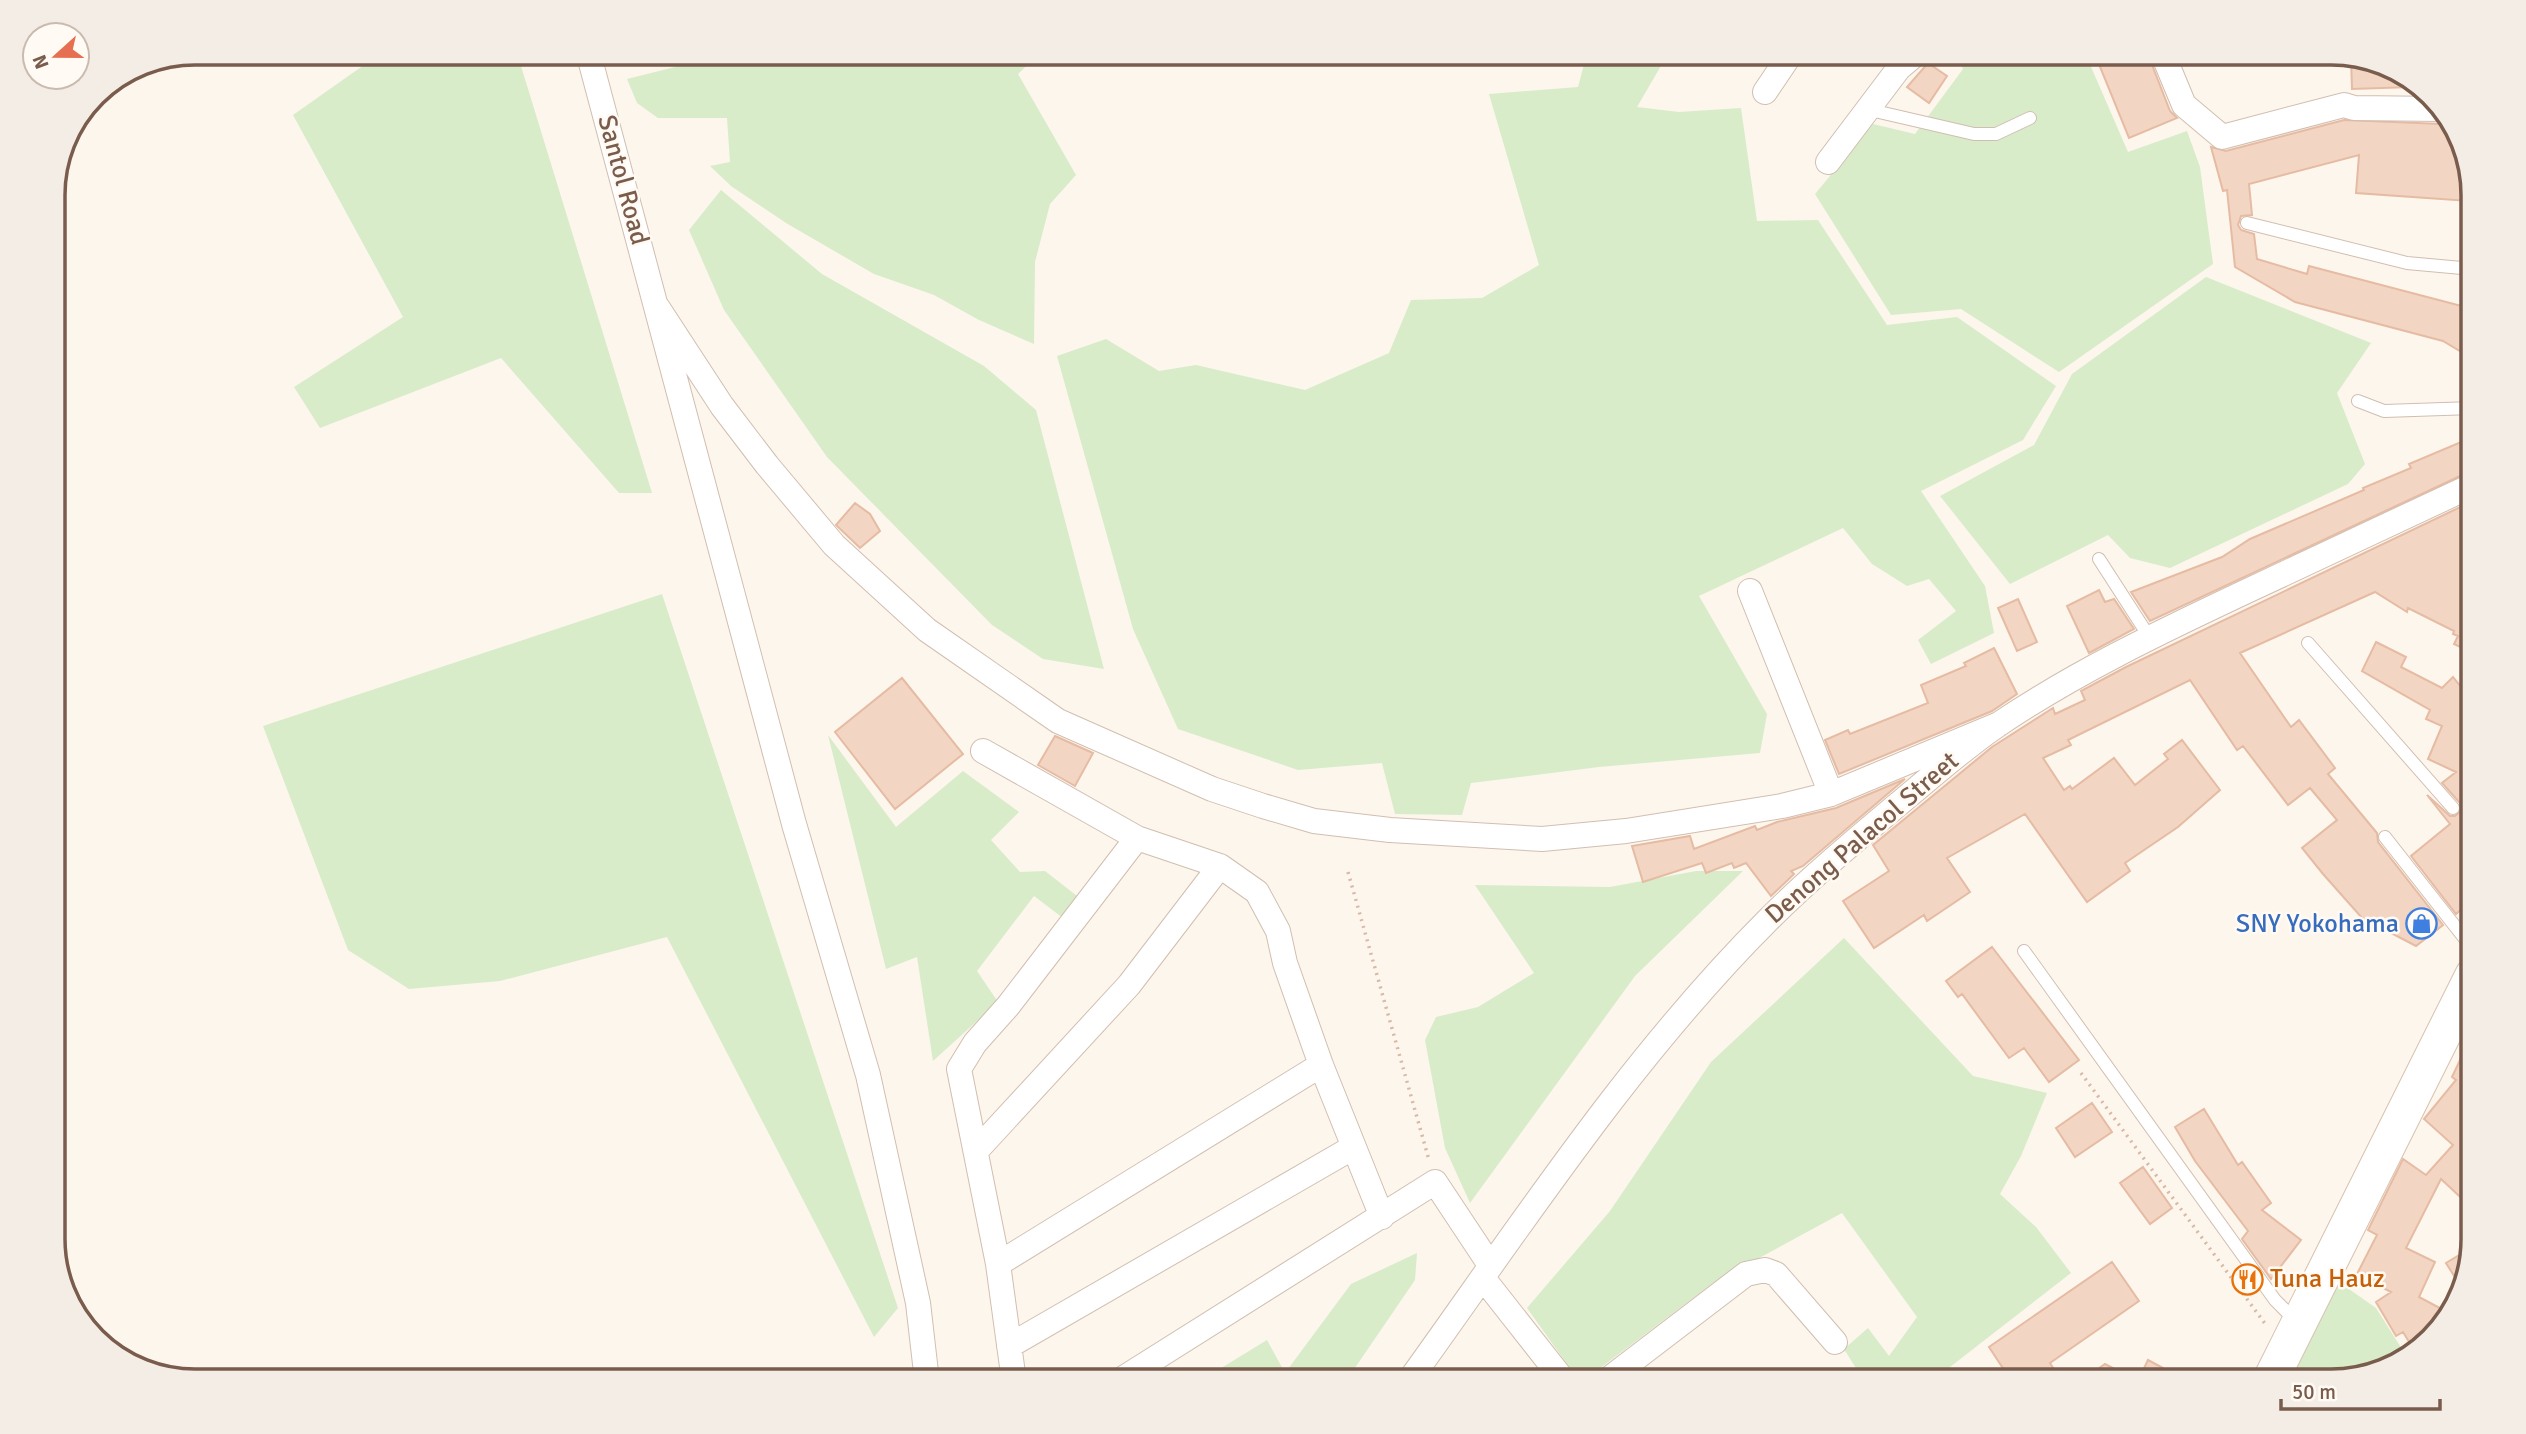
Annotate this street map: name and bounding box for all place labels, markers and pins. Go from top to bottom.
shop icon: SNY Yokohama [2405,907,2439,941]
place label: SNY Yokohama [2236,908,2399,940]
restaurant icon: Tuna Hauz [2230,1262,2264,1296]
place label: Tuna Hauz [2270,1263,2385,1295]

